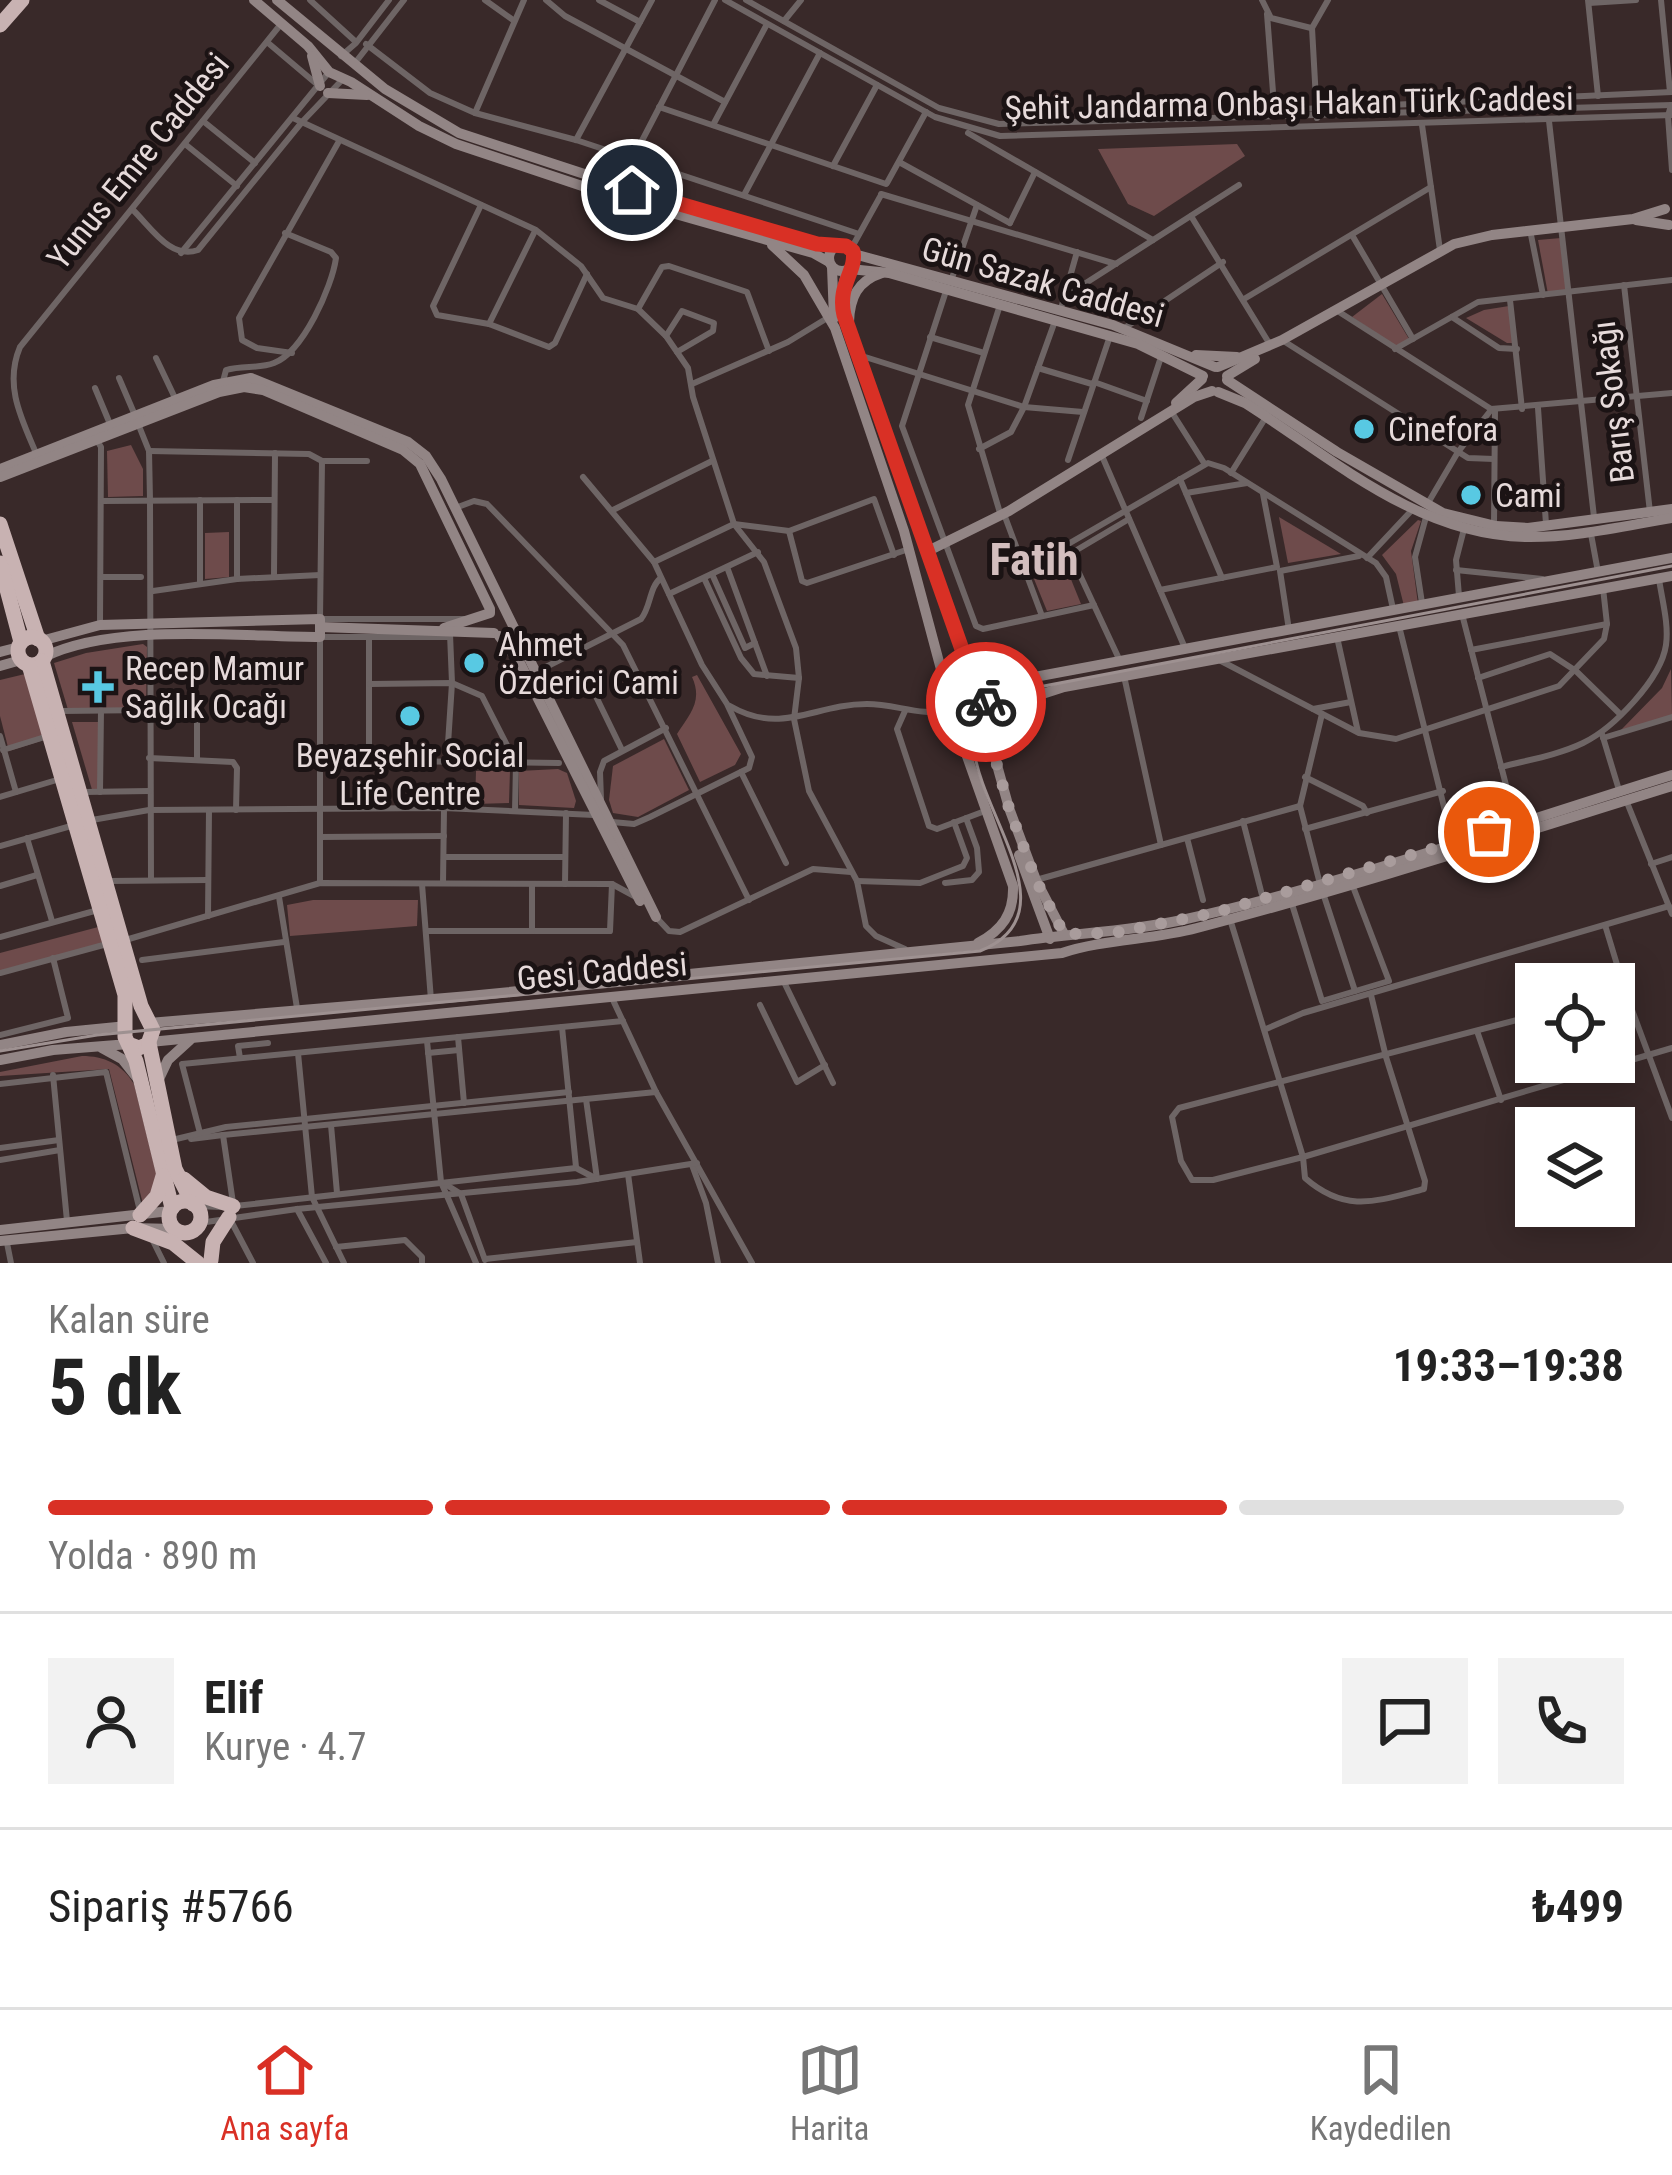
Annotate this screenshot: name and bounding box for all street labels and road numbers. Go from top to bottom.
street label: Yunus Emre Caddesi [39,45,237,277]
street label: Şehit Jandarma Onbaşı Hakan Türk Caddesi [1004,79,1574,127]
street label: Gün Sazak Caddesi [917,229,1169,335]
street label: Barış Sokağı [1584,319,1642,485]
street label: Gesi Caddesi [515,944,689,998]

